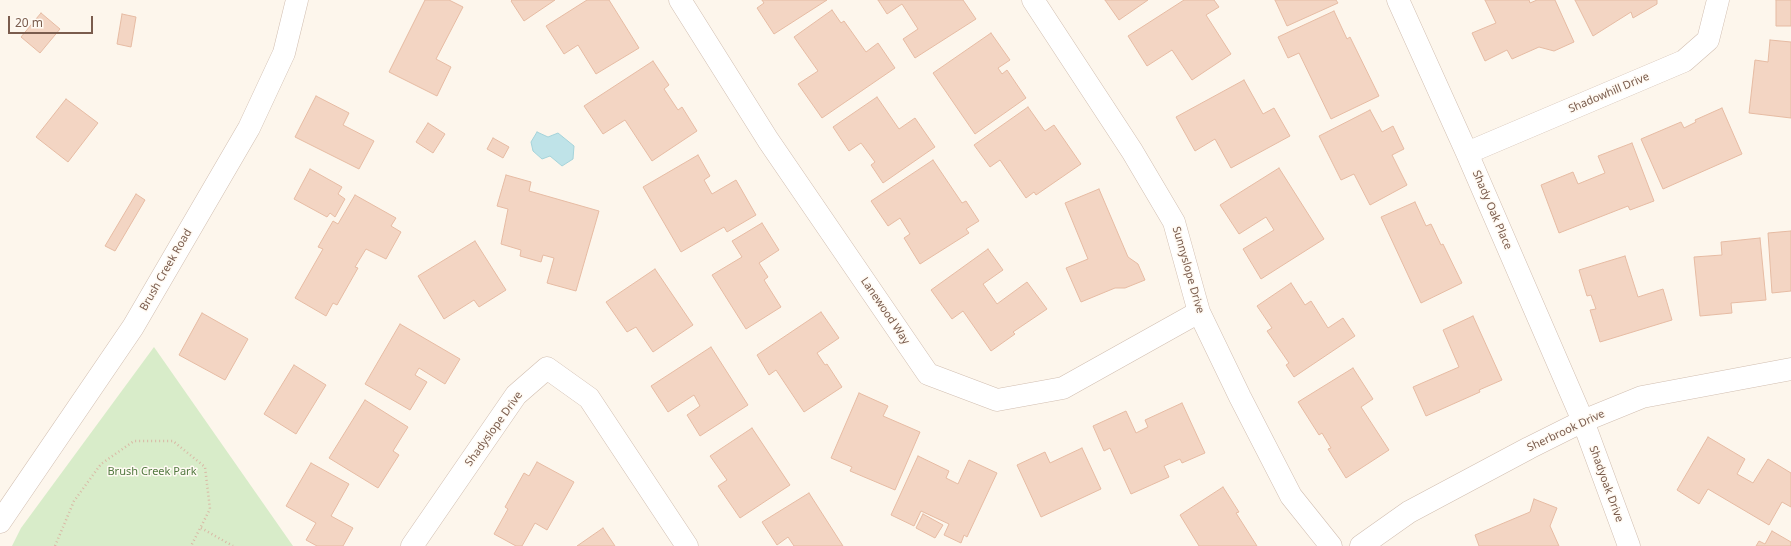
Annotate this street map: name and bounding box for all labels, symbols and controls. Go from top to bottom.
scale bar [10,8,95,34]
text: 20 m [15,14,43,31]
street label: Shadowhill Drive [1567,70,1651,116]
street label: Shady Oak Place [1469,168,1515,252]
street label: Sunnyslope Drive [1169,225,1207,315]
street label: Brush Creek Road [137,227,195,313]
street label: Lanewood Way [858,275,912,347]
street label: Shadyslope Drive [462,389,526,469]
street label: Sherbrook Drive [1525,407,1607,455]
street label: Shadyoak Drive [1586,444,1626,524]
park label: Brush Creek Park [107,465,197,479]

